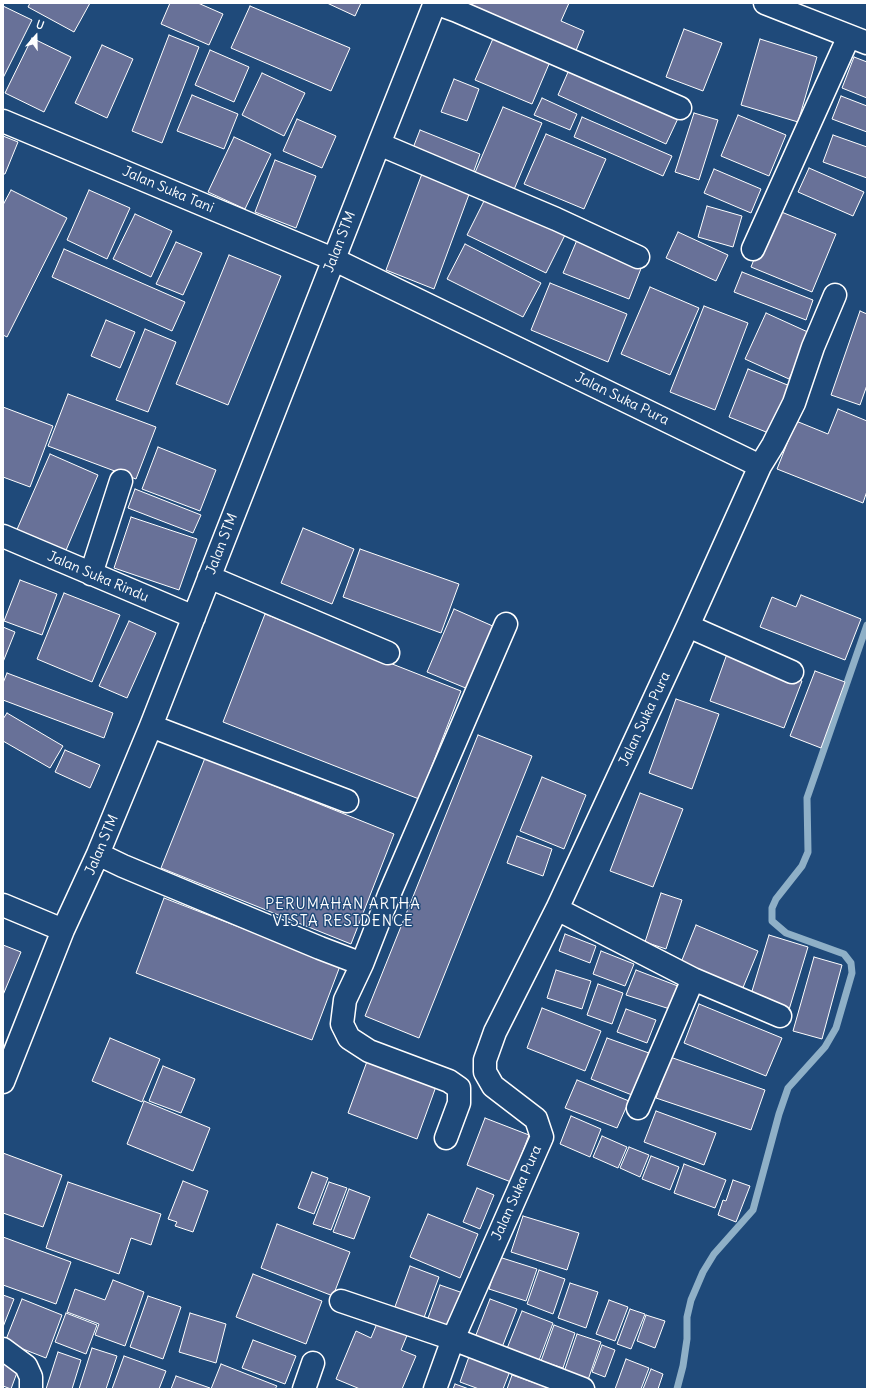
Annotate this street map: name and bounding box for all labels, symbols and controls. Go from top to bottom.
north arrow [16,16,56,56]
text: U [34,17,46,33]
street label: Jalan Suka Tani [120,163,216,217]
street label: Jalan STM [321,209,359,275]
street label: Jalan Suka Pura [572,369,672,429]
street label: Jalan STM [203,511,241,577]
street label: Jalan Suka Rindu [45,548,151,606]
street label: Jalan Suka Pura [616,669,674,769]
street label: Jalan STM [82,812,122,878]
district label: PERUMAHAN ARTHA VISTA RESIDENCE [265,896,421,931]
street label: Jalan Suka Pura [489,1143,545,1243]

